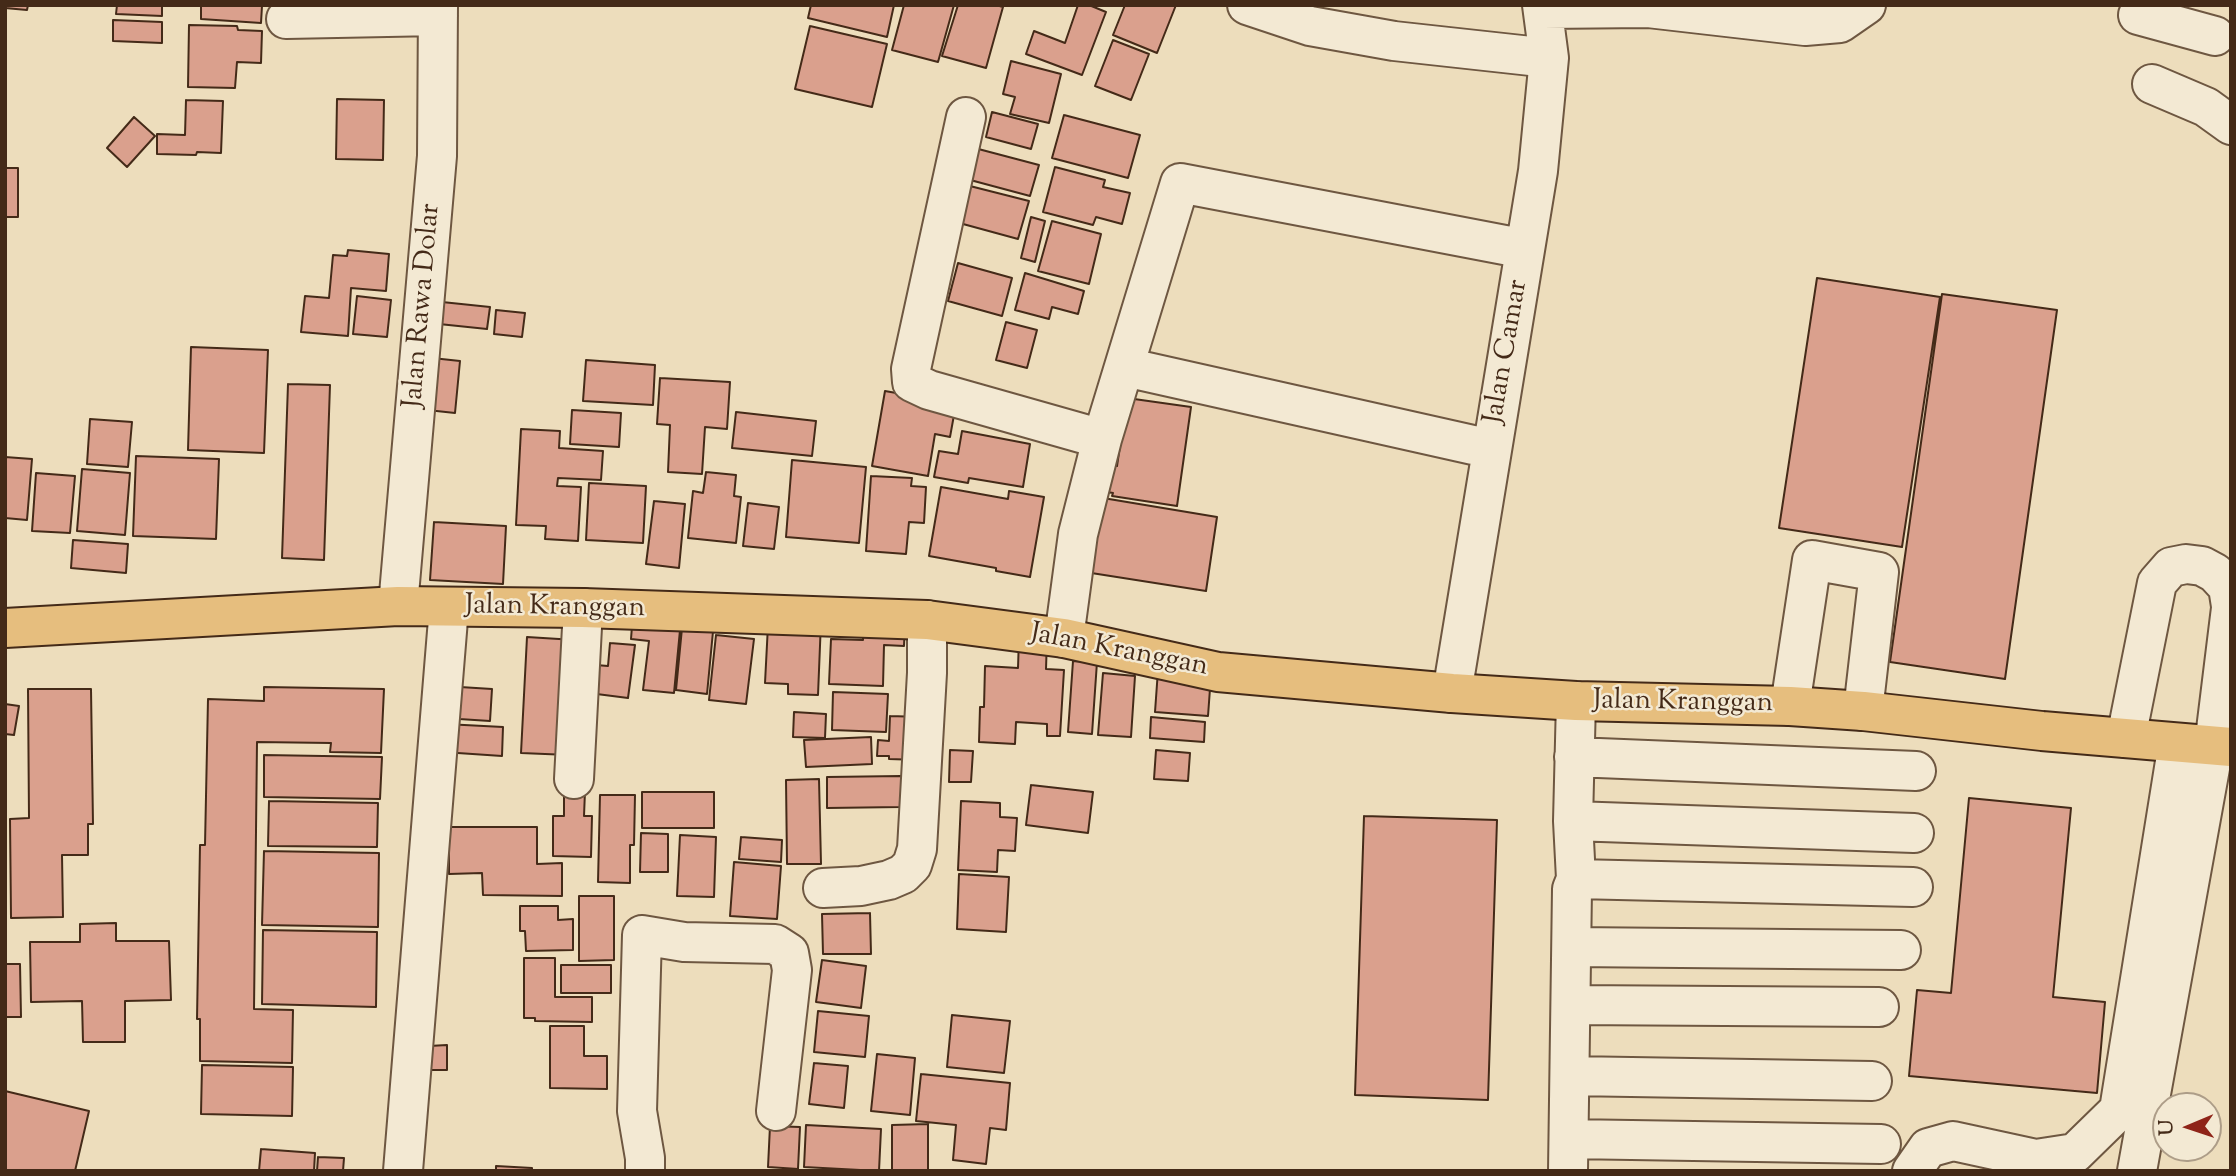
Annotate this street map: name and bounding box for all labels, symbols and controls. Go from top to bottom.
street label: Jalan Rawa Dolar [398,202,450,410]
street label: Jalan Camar [1479,277,1537,427]
street label: Jalan Kranggan [465,591,645,627]
street label: Jalan Kranggan [1027,618,1211,686]
street label: Jalan Kranggan [1593,686,1773,722]
north arrow [2152,1092,2222,1162]
text: U [2154,1119,2181,1136]

